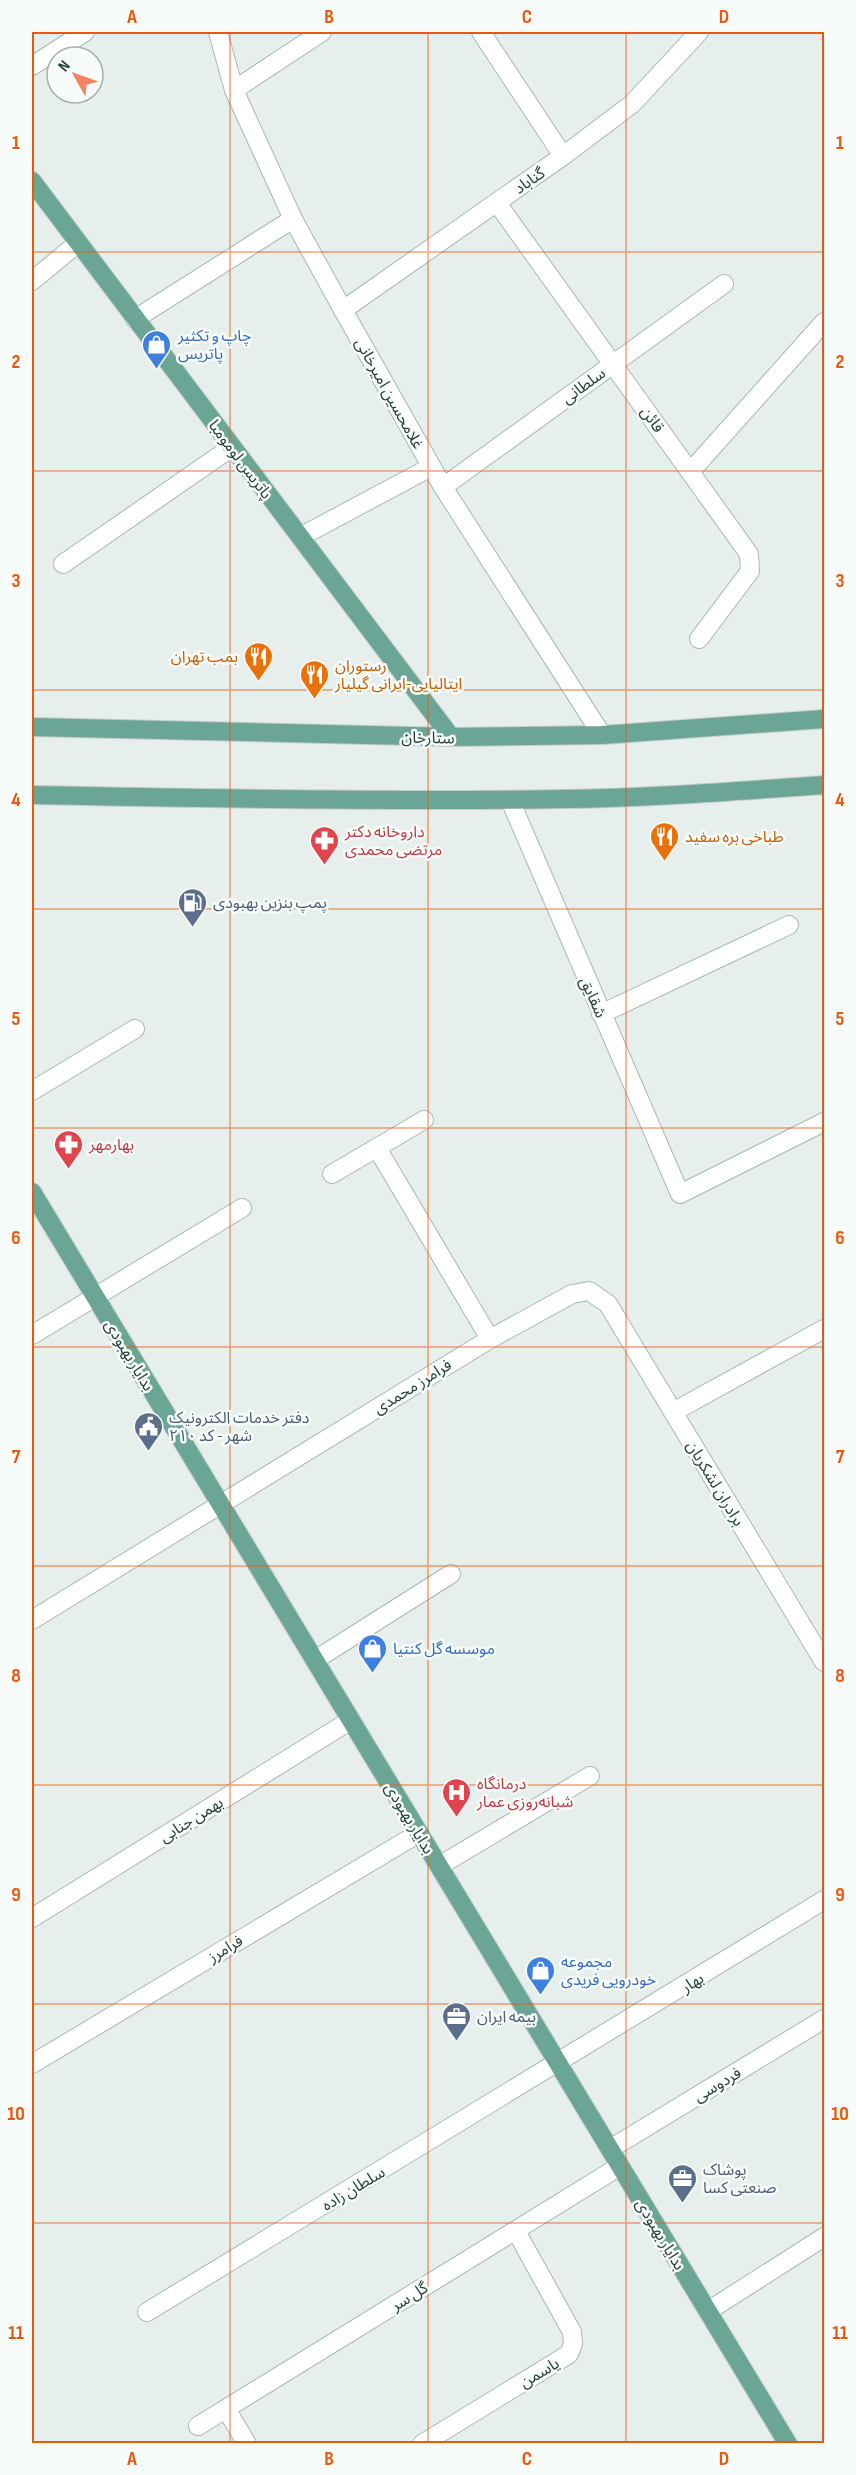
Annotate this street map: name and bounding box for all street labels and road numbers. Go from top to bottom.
street label: گناباد [511,164,549,199]
street label: غلامحسین امیرخانی [350,335,427,453]
street label: سلطانی [558,364,609,408]
street label: قائن [636,403,668,437]
street label: پاتریس لومومبا [204,417,276,503]
street label: ستارخان [401,729,455,748]
street label: شقایق [575,974,610,1021]
street label: بدایار بهبودی [100,1317,157,1395]
street label: فرامرز محمدی [370,1356,455,1419]
street label: برادران لشکریان [682,1437,748,1530]
street label: بدایار بهبودی [380,1780,437,1858]
street label: بهمن جنابی [156,1793,227,1847]
street label: فرامرز [204,1931,247,1968]
street label: بهار [677,1969,708,1998]
street label: فردوسی [691,2064,745,2107]
street label: سلطان زاده [319,2163,389,2216]
street label: بدایار بهبودی [631,2196,688,2274]
street label: گل سر [387,2278,432,2316]
street label: یاسمن [516,2354,563,2392]

